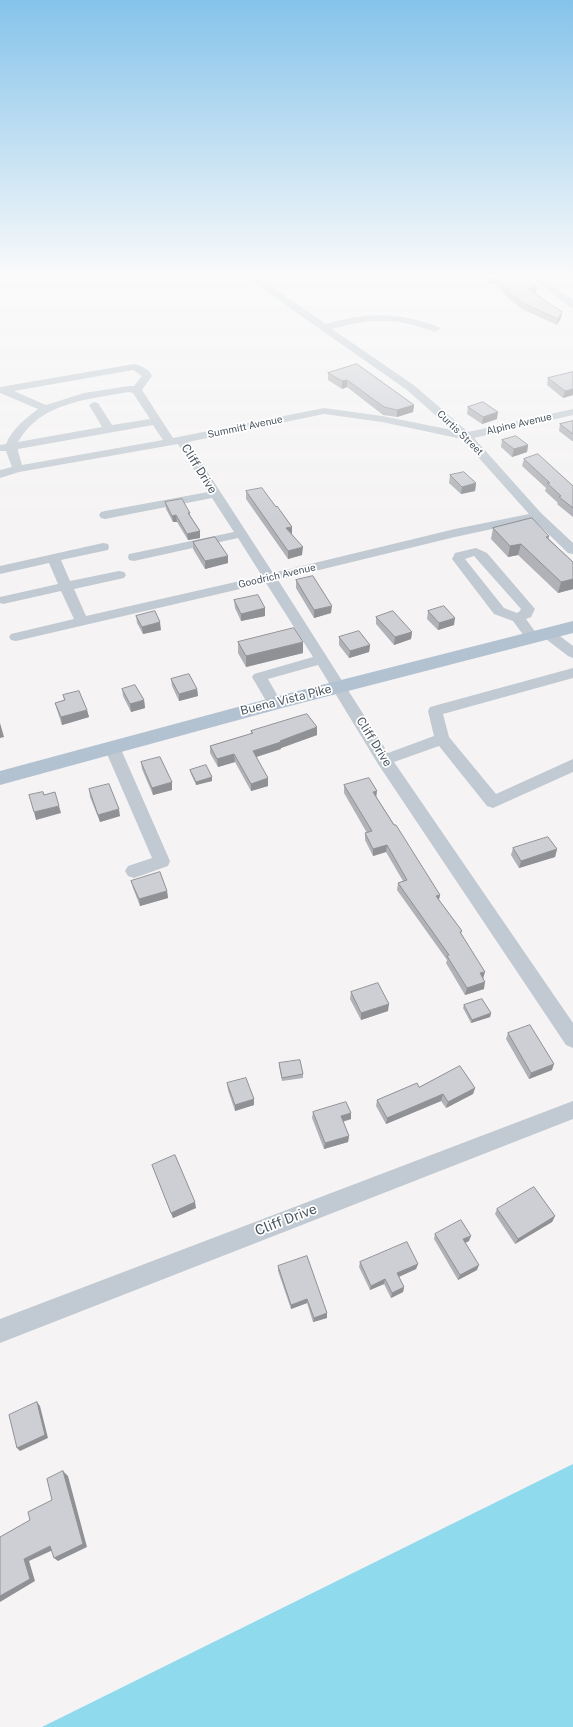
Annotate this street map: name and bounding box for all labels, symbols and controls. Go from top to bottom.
street label: Curtis Street [434,408,486,458]
street label: Alpine Avenue [485,411,553,437]
street label: Summitt Avenue [206,413,284,441]
street label: Cliff Drive [178,442,220,496]
street label: Goodrich Avenue [237,561,317,591]
street label: Buena Vista Pike [239,682,333,718]
street label: Cliff Drive [353,715,395,769]
street label: Cliff Drive [253,1201,319,1239]

